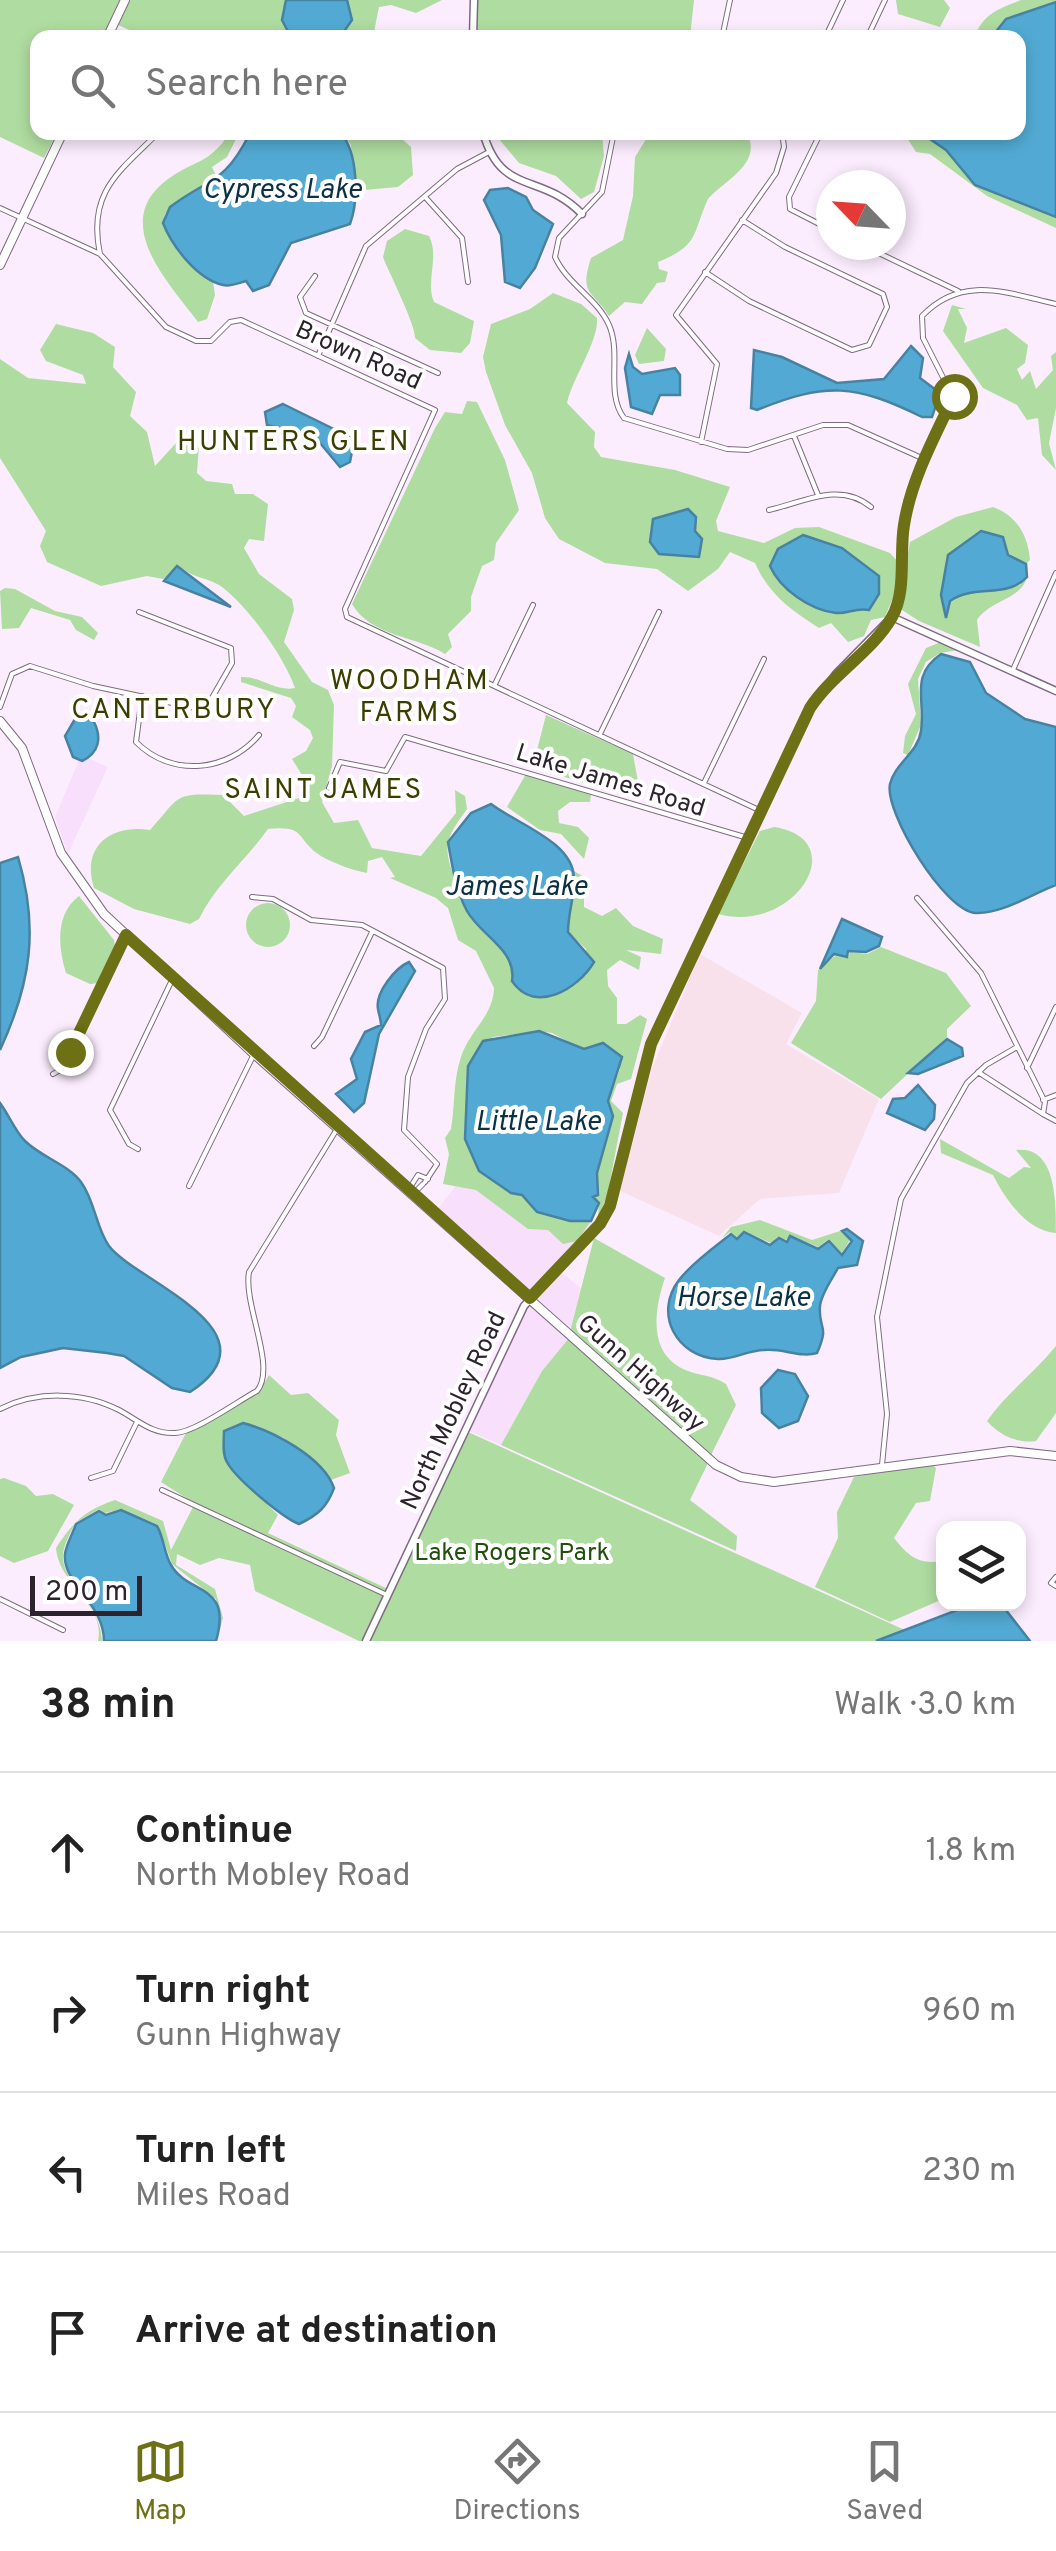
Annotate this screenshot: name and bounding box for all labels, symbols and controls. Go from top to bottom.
search box [30,30,1026,140]
icon: search [65,58,120,113]
text: Search here [145,61,348,110]
north arrow [816,170,906,260]
water label: Cypress Lake [202,173,362,209]
street label: Brown Road [290,315,426,399]
route start [932,374,978,420]
district label: HUNTERS GLEN [177,425,411,461]
district label: WOODHAM FARMS [330,664,490,732]
district label: CANTERBURY [71,693,277,729]
street label: Lake James Road [512,738,709,826]
district label: SAINT JAMES [224,773,424,809]
water label: James Lake [445,870,588,906]
route end [48,1030,94,1076]
water label: Little Lake [475,1105,601,1141]
water label: Horse Lake [676,1281,811,1317]
street label: North Mobley Road [395,1307,515,1516]
street label: Gunn Highway [569,1308,711,1440]
map controls [936,1521,1026,1611]
button: layers [936,1521,1026,1611]
park label: Lake Rogers Park [414,1538,610,1570]
scale bar [30,1571,142,1616]
text: 200 m [45,1575,128,1611]
text: 38 min [40,1680,176,1733]
text: Walk · 3.0 km [834,1686,1016,1726]
text: Continue [135,1808,293,1857]
icon: ahead [40,1825,95,1880]
text: 1.8 km [926,1832,1016,1872]
text: North Mobley Road [135,1857,410,1897]
text: Turn right [135,1968,310,2017]
icon: right [40,1985,95,2040]
text: 960 m [923,1992,1016,2032]
text: Gunn Highway [135,2017,342,2057]
text: Turn left [135,2128,287,2177]
icon: left [40,2145,95,2200]
text: 230 m [922,2152,1016,2192]
text: Miles Road [135,2177,291,2217]
icon: arrive [40,2305,95,2360]
text: Arrive at destination [135,2308,498,2357]
tab: Map [133,2434,188,2530]
tab: Directions [453,2434,581,2530]
tab: Saved [846,2434,923,2530]

